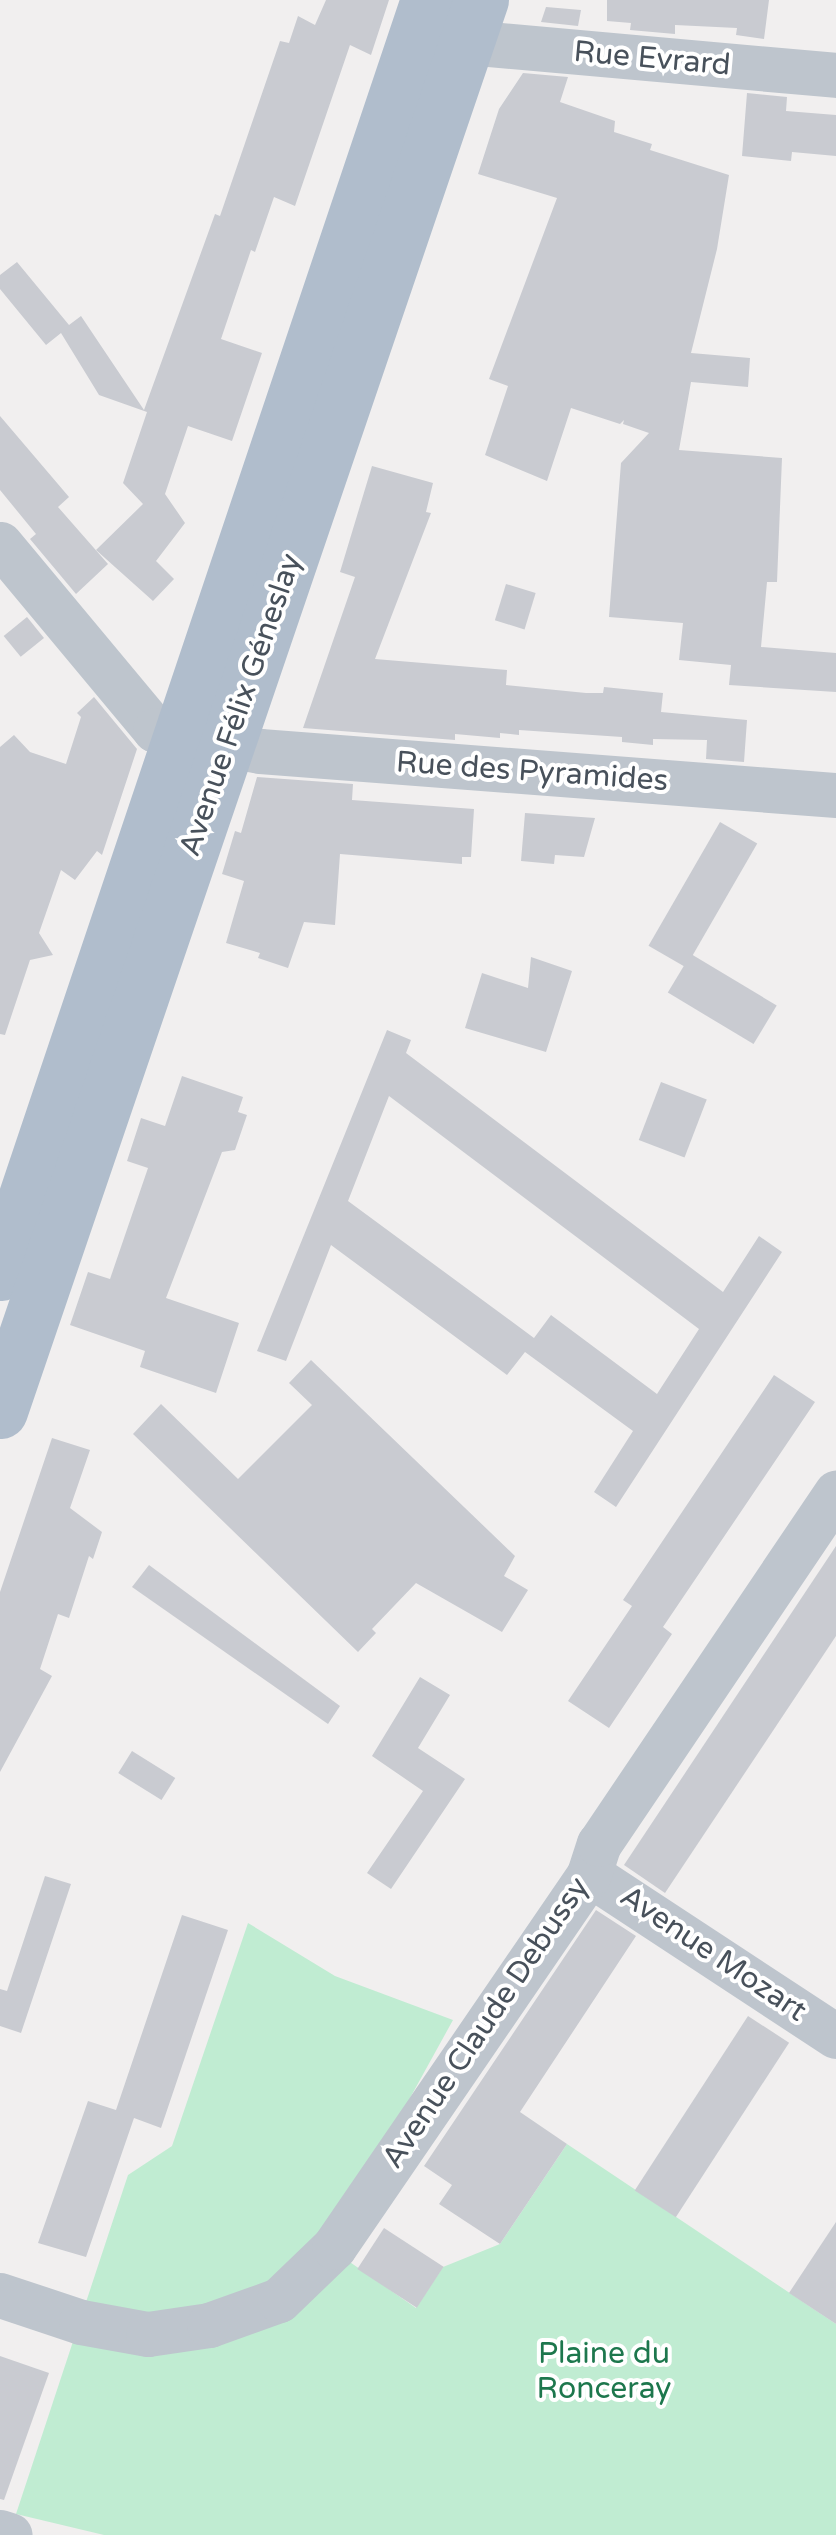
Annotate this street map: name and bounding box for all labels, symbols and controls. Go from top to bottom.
street label: Rue Evrard [572,34,732,84]
street label: Avenue Félix Géneslay [172,549,310,861]
street label: Rue des Pyramides [395,745,669,799]
street label: Avenue Claude Debussy [375,1871,597,2175]
street label: Avenue Mozart [613,1878,813,2030]
park label: Plaine du Ronceray [537,2336,671,2406]

